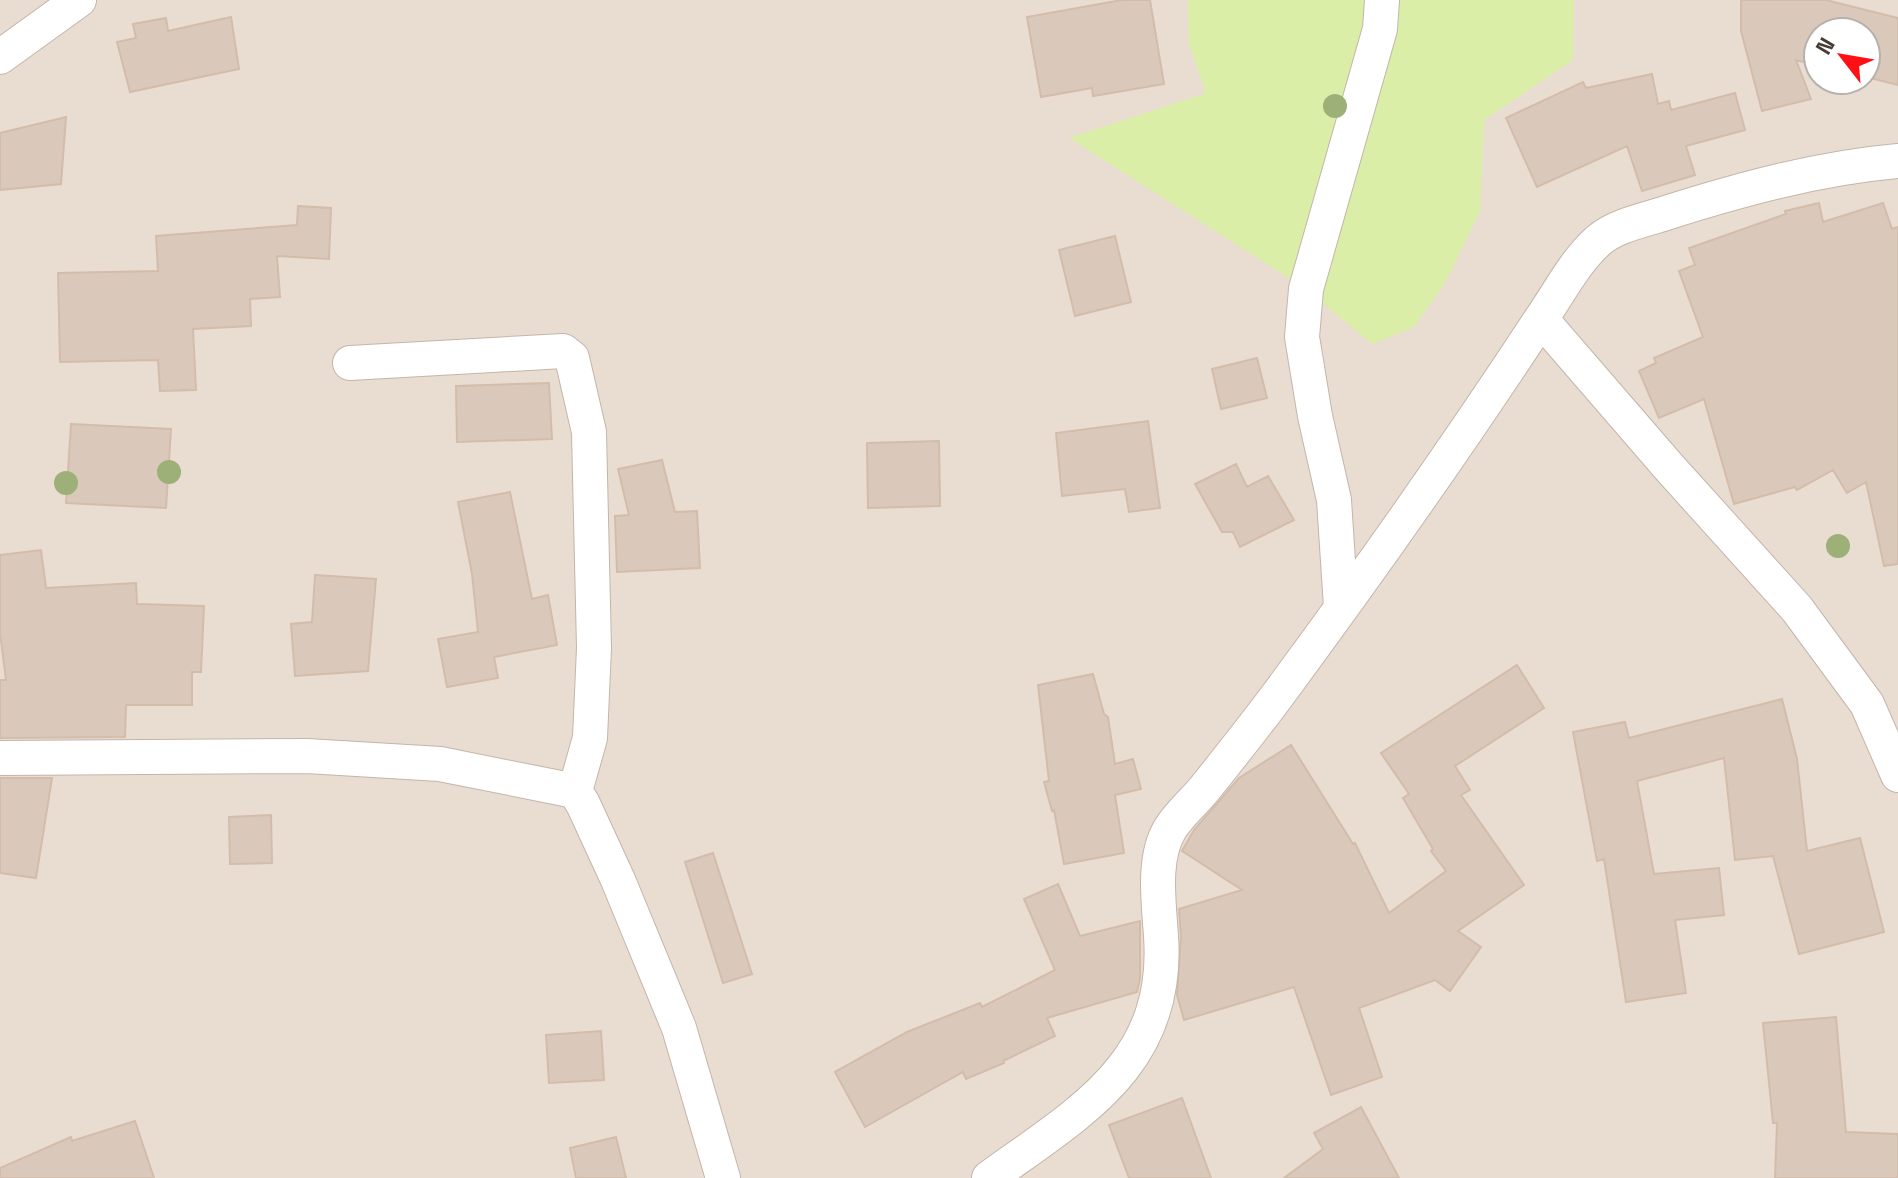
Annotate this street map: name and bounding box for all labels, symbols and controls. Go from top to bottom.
north arrow [1802,16,1882,96]
text: N [1809,32,1841,59]

